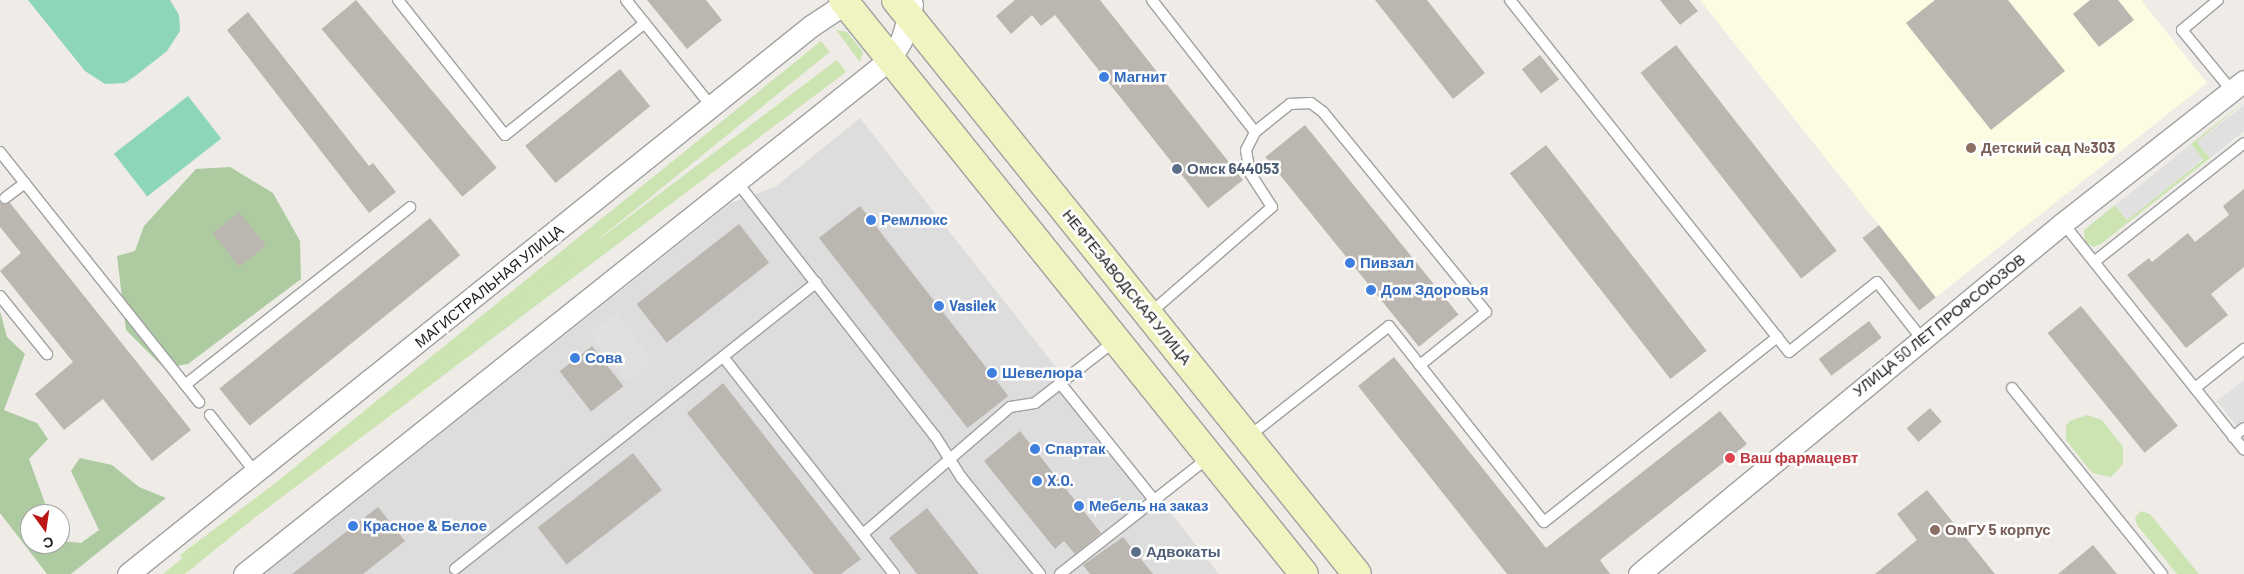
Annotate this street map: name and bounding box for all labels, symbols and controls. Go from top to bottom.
place label: Магнит [1114,68,1167,86]
marker: Магнит [1098,71,1110,83]
place label: Детский сад №303 [1981,139,2115,157]
marker: Детский сад №303 [1965,142,1977,154]
place label: Омск 644053 [1187,160,1279,178]
marker: Омск 644053 [1171,163,1183,175]
street label: НЕФТЕЗАВОДСКАЯ УЛИЦА [1059,206,1195,368]
place label: Ремлюкс [881,211,948,229]
marker: Ремлюкс [865,214,877,226]
street label: МАГИСТРАЛЬНАЯ УЛИЦА [411,221,567,351]
street label: УЛИЦА 50 ЛЕТ ПРОФСОЮЗОВ [1849,250,2029,400]
place label: Пивзал [1360,254,1414,272]
marker: Пивзал [1344,257,1356,269]
place label: Дом Здоровья [1381,281,1489,299]
marker: Дом Здоровья [1365,284,1377,296]
place label: Vasilek [949,297,997,315]
marker: Vasilek [933,300,945,312]
place label: Сова [585,349,622,367]
marker: Сова [569,352,581,364]
place label: Шевелюра [1002,364,1083,382]
marker: Шевелюра [986,367,998,379]
place label: Спартак [1045,440,1105,458]
marker: Спартак [1029,443,1041,455]
place label: Ваш фармацевт [1740,449,1858,467]
marker: Ваш фармацевт [1724,452,1736,464]
place label: X.O. [1047,472,1074,490]
marker: X.O. [1031,475,1043,487]
place label: Мебель на заказ [1089,497,1208,515]
marker: Мебель на заказ [1073,500,1085,512]
north arrow [20,504,70,554]
place label: Красное & Белое [363,517,487,535]
marker: Красное & Белое [347,520,359,532]
place label: ОмГУ 5 корпус [1945,521,2051,539]
marker: ОмГУ 5 корпус [1929,524,1941,536]
text: С [42,534,55,553]
place label: Адвокаты [1146,543,1221,561]
marker: Адвокаты [1130,546,1142,558]

